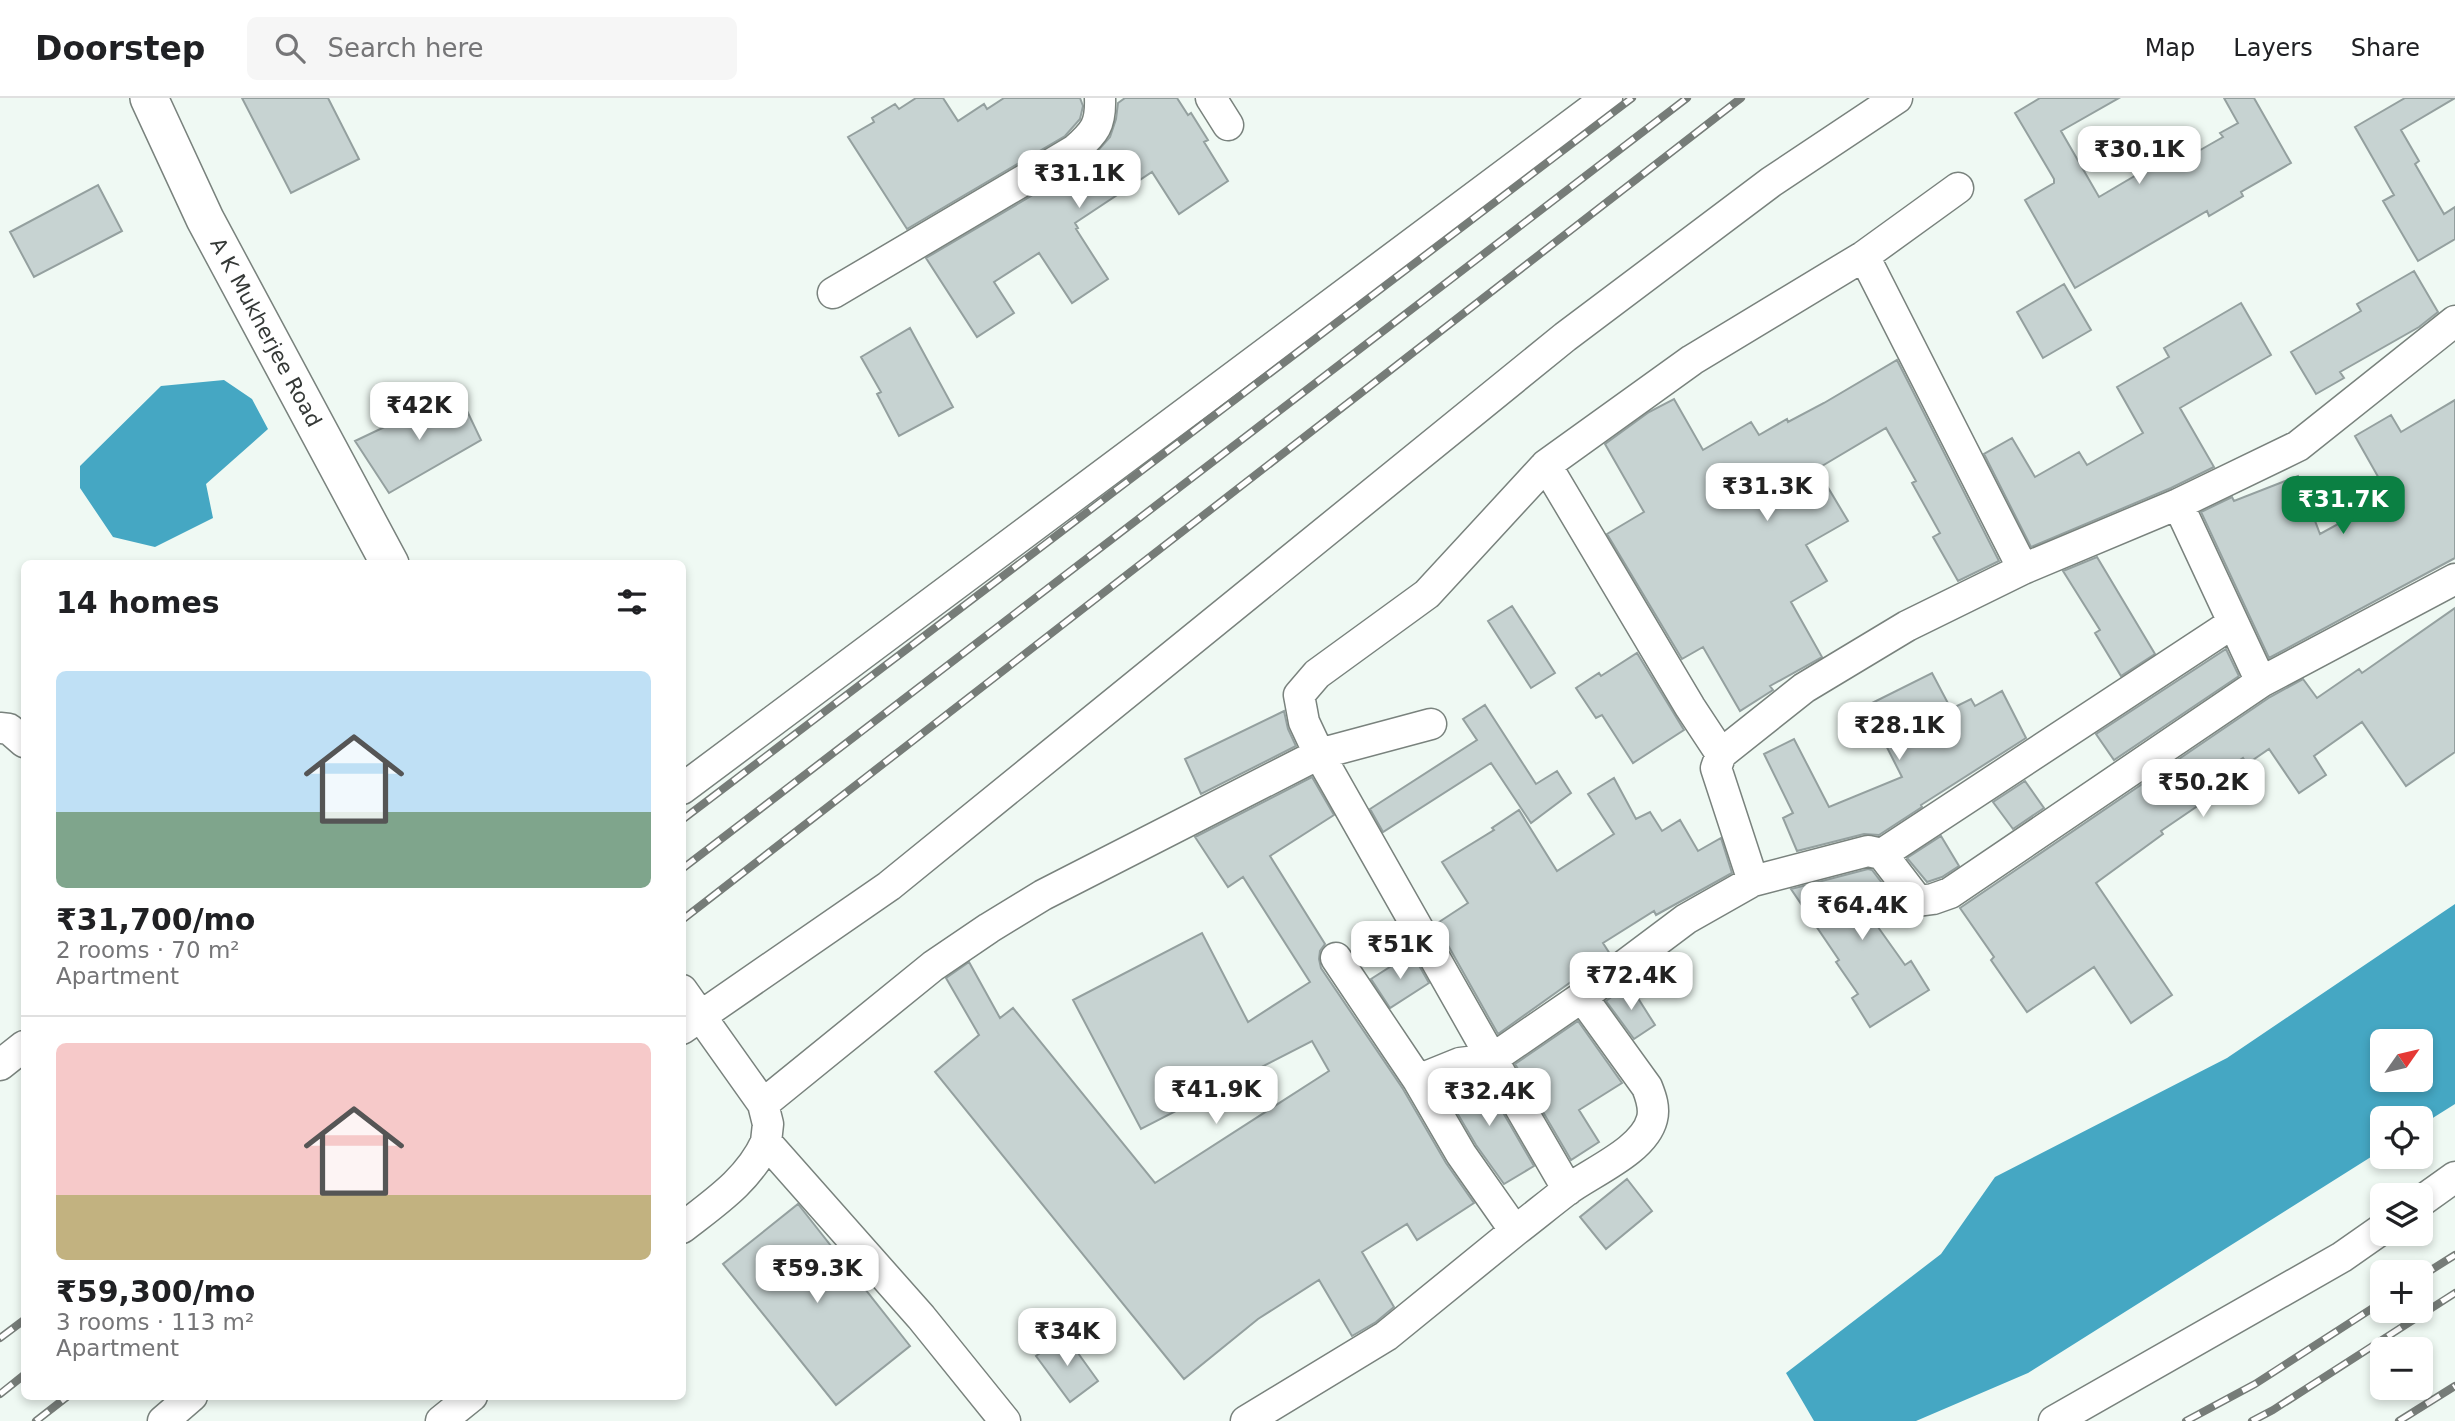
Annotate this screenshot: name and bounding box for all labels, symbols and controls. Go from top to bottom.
search box [247,17,737,80]
text: Doorstep [35,29,205,68]
icon: search [271,29,309,67]
text: Search here [327,33,484,63]
text: Map [2145,34,2195,62]
text: Layers [2233,34,2313,62]
text: Share [2351,34,2420,62]
pin: ₹30.1K [2082,126,2196,186]
text: ₹30.1K [2094,136,2184,162]
pin: ₹31.1K [1022,150,1136,210]
text: ₹31.1K [1034,160,1124,186]
street label: A K Mukherjee Road [205,234,326,431]
pin: ₹42K [378,382,460,442]
text: ₹42K [386,392,452,418]
pin: ₹31.3K [1710,464,1824,523]
text: ₹31.3K [1722,473,1812,499]
pin: ₹31.7K [2286,476,2400,536]
text: ₹31.7K [2298,486,2388,512]
icon: filters [613,583,651,621]
text: 14 homes [56,585,220,620]
pin: ₹28.1K [1842,702,1956,762]
text: ₹28.1K [1854,712,1944,738]
icon: home [291,716,417,842]
pin: ₹50.2K [2146,760,2260,819]
text: ₹50.2K [2158,769,2248,795]
pin: ₹64.4K [1805,882,1919,942]
text: ₹64.4K [1817,892,1907,918]
text: ₹31,700/mo [56,902,255,937]
pin: ₹51K [1359,922,1441,981]
text: ₹51K [1367,931,1433,957]
text: 2 rooms · 70 m² [56,937,240,963]
pin: ₹72.4K [1574,953,1688,1012]
text: ₹72.4K [1586,962,1676,988]
text: Apartment [56,963,179,989]
north arrow [2370,1029,2432,1092]
map controls [2370,1029,2433,1400]
pin: ₹41.9K [1159,1066,1273,1126]
pin: ₹32.4K [1432,1068,1546,1128]
text: ₹41.9K [1171,1076,1261,1102]
text: ₹32.4K [1444,1078,1534,1104]
icon: home [291,1088,417,1214]
button: locate [2370,1106,2433,1169]
button: layers [2370,1183,2433,1246]
pin: ₹59.3K [760,1246,874,1305]
text: ₹59.3K [772,1255,862,1281]
button: + [2370,1260,2433,1323]
text: ₹59,300/mo [56,1274,255,1309]
pin: ₹34K [1026,1308,1108,1368]
text: 3 rooms · 113 m² [56,1309,254,1335]
text: ₹34K [1034,1318,1100,1344]
text: Apartment [56,1335,179,1361]
button: − [2370,1337,2433,1400]

